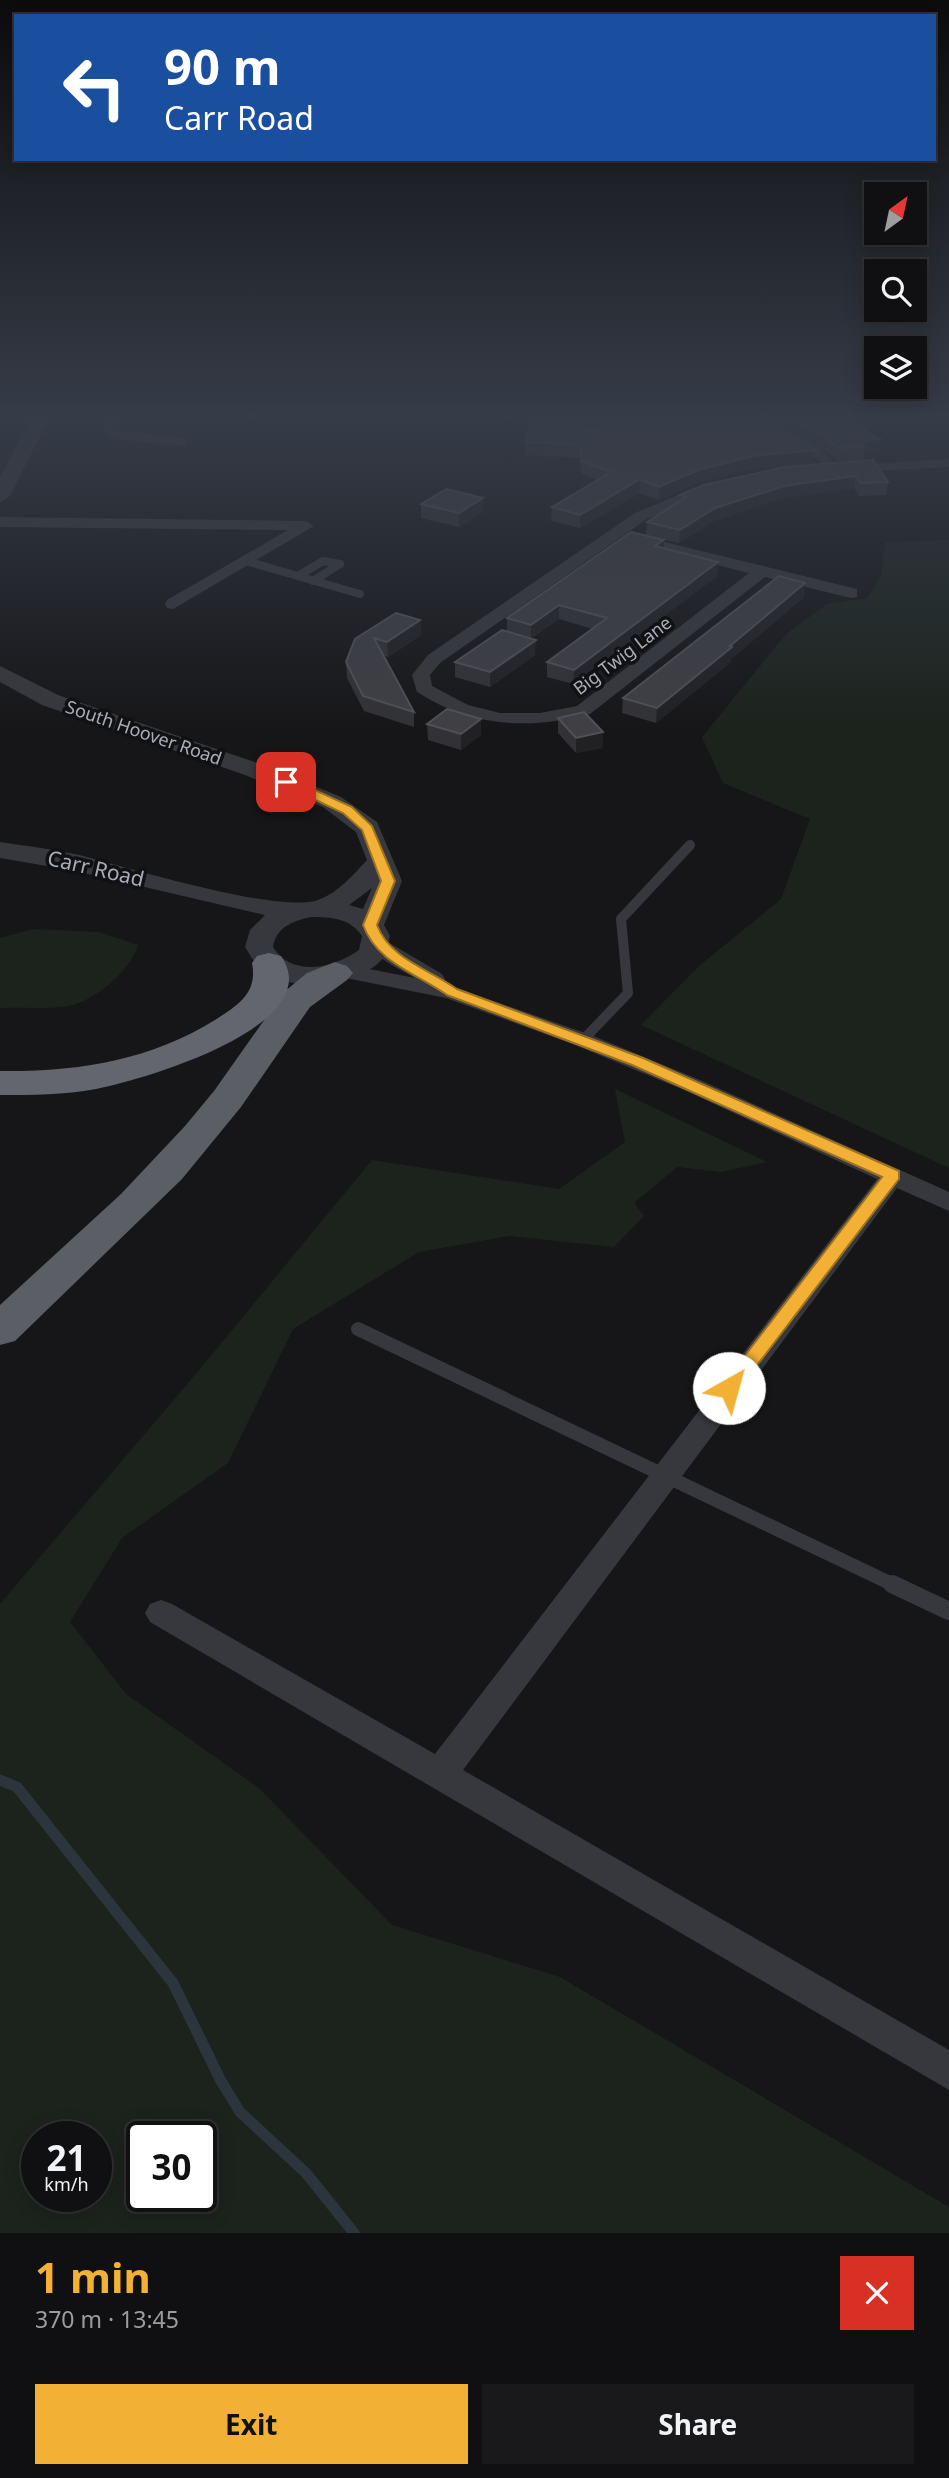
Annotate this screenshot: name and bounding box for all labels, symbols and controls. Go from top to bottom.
text: 90 m [164,33,281,99]
icon: left [49,42,140,133]
text: Carr Road [164,96,314,139]
north arrow [864,182,928,245]
map controls [864,182,927,399]
button: search [864,259,927,322]
button: layers [864,336,927,399]
street label: Big Twig Lane [568,610,676,700]
street label: South Hoover Road [63,694,225,770]
pin [256,752,316,812]
icon: arrive [267,763,305,801]
street label: Carr Road [45,843,147,893]
position arrow [692,1351,766,1425]
speed limit sign: 30 [126,2121,217,2212]
text: 21 [46,2134,87,2181]
text: km/h [44,2172,89,2196]
text: 1 min [35,2248,151,2305]
button: close [840,2256,914,2330]
text: 370 m · 13:45 [35,2303,179,2335]
button: Exit [35,2384,468,2464]
button: Share [482,2384,914,2464]

